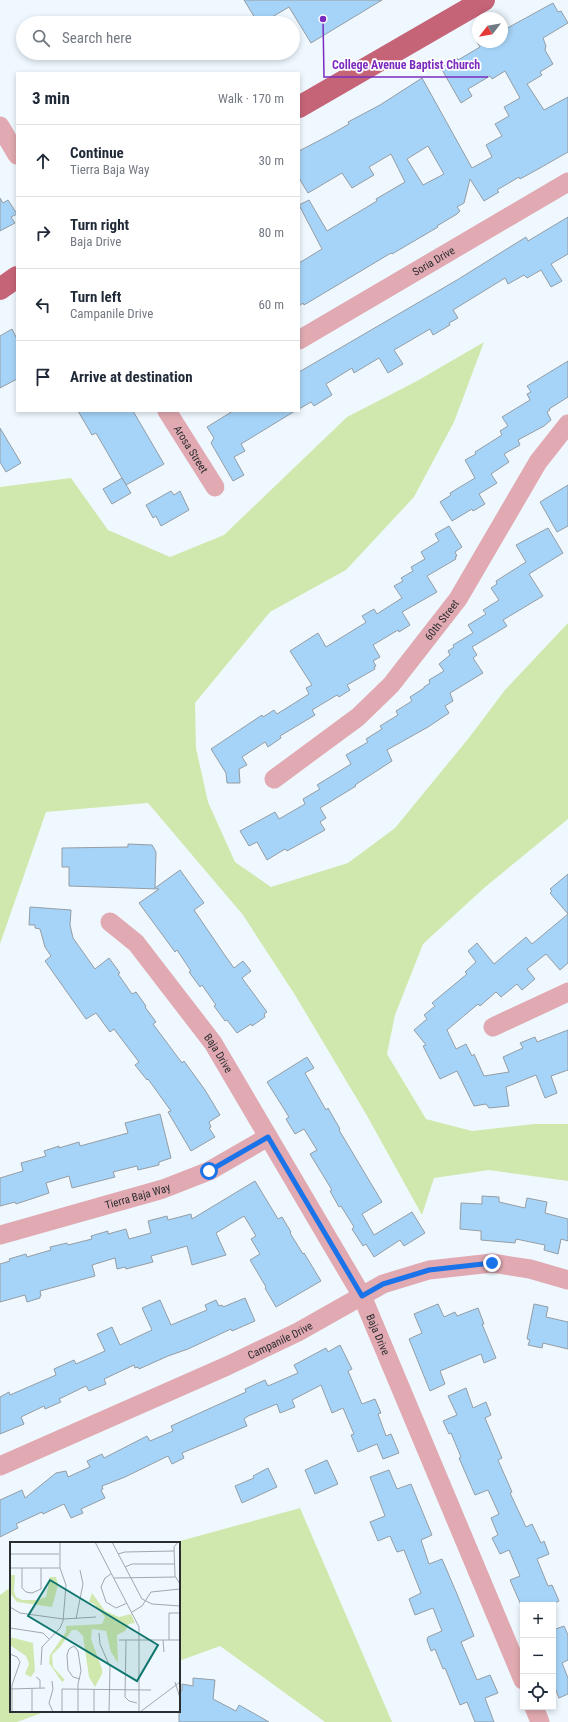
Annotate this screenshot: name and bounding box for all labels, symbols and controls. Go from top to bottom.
north arrow [472,12,508,48]
search box [16,16,300,60]
icon: search [30,27,52,49]
text: Search here [62,29,132,47]
callout: College Avenue Baptist Church [324,53,488,77]
text: College Avenue Baptist Church [332,58,480,72]
text: 3 min [32,88,70,108]
text: Walk · 170 m [218,91,284,106]
text: Continue [70,144,124,162]
icon: ahead [32,150,54,172]
text: 30 m [258,153,284,168]
text: Tierra Baja Way [70,162,149,177]
text: Turn right [70,216,129,234]
icon: right [32,222,54,244]
text: 80 m [258,225,284,240]
text: Baja Drive [70,234,121,249]
street label: Soria Drive [410,244,457,279]
text: Turn left [70,288,121,306]
icon: left [32,294,54,316]
text: 60 m [258,297,284,312]
text: Campanile Drive [70,306,153,321]
icon: arrive [32,366,54,388]
text: Arrive at destination [70,368,193,386]
street label: Arosa Street [171,423,210,476]
street label: 60th Street [422,597,462,643]
street label: Baja Drive [201,1031,235,1075]
route start [200,1162,218,1180]
street label: Tierra Baja Way [104,1181,173,1212]
route end [483,1254,501,1272]
street label: Baja Drive [363,1312,392,1357]
street label: Campanile Drive [246,1319,315,1362]
inset map [10,1542,180,1712]
map controls [520,1602,556,1710]
button: + [520,1602,556,1638]
button: − [520,1638,556,1674]
button: locate [520,1674,556,1710]

